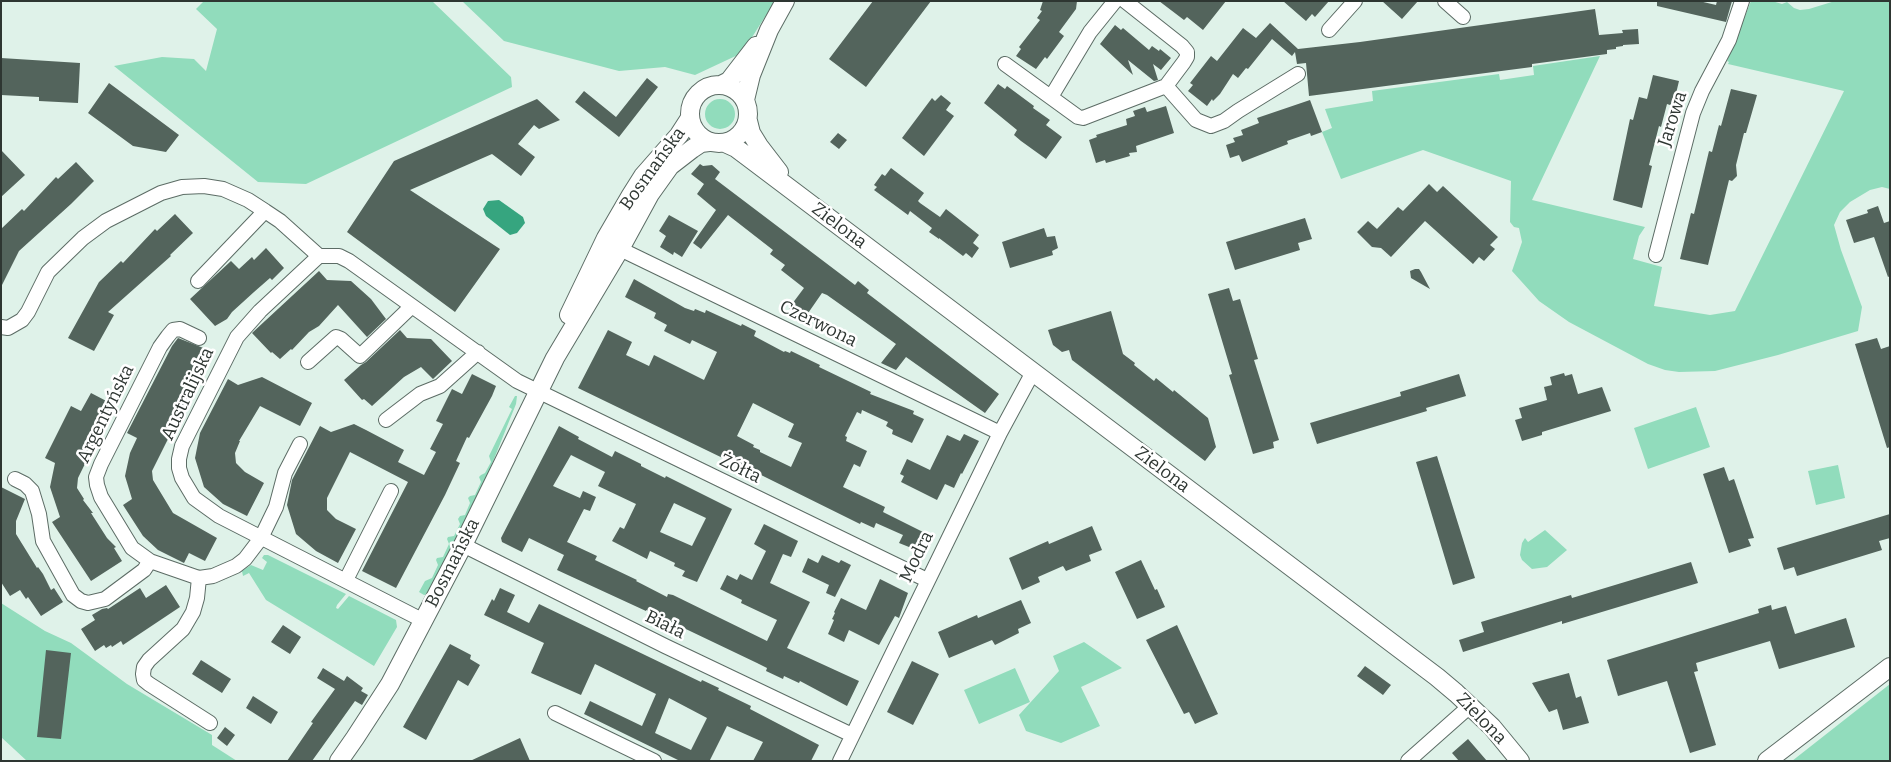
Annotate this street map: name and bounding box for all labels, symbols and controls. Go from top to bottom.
street label: Jarowa [1654,89,1692,149]
street label: Bosmańska [616,123,690,215]
street label: Zielona [807,198,871,254]
street label: Czerwona [776,296,860,352]
street label: Australijska [157,344,219,444]
street label: Argentyńska [73,361,139,467]
street label: Zielona [1130,442,1194,498]
street label: Żółta [716,450,764,488]
street label: Bosmańska [421,515,485,611]
street label: Modra [895,528,939,586]
street label: Biała [641,606,689,644]
street label: Zielona [1451,689,1511,749]

